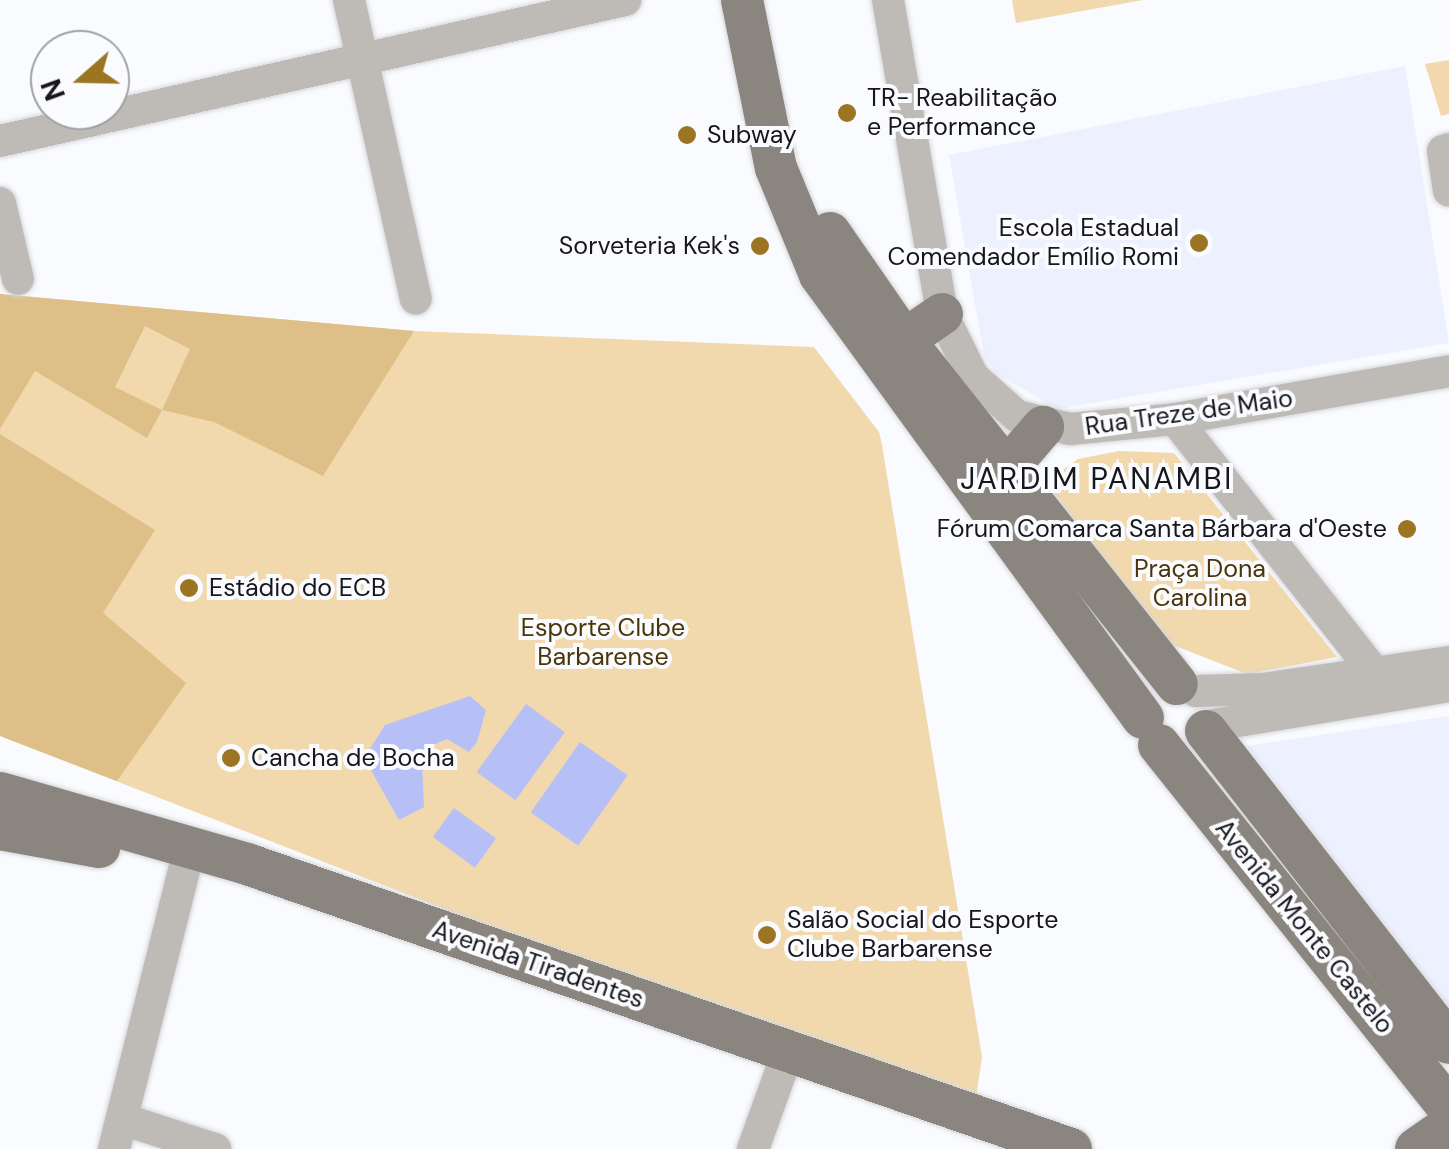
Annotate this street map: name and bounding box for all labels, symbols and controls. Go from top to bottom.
north arrow [30,30,130,130]
text: N [32,74,74,106]
place label: TR- Reabilitação e Performance [867,84,1057,143]
marker: TR- Reabilitação e Performance [836,102,858,124]
place label: Subway [707,120,797,150]
marker: Subway [676,124,698,146]
place label: Escola Estadual Comendador Emílio Romi [888,214,1179,273]
place label: Sorveteria Kek's [559,231,740,261]
marker: Escola Estadual Comendador Emílio Romi [1188,232,1210,254]
marker: Sorveteria Kek's [749,235,771,257]
street label: Rua Treze de Maio [1083,384,1295,442]
district label: JARDIM PANAMBI [960,461,1234,497]
place label: Fórum Comarca Santa Bárbara d'Oeste [937,514,1387,544]
marker: Fórum Comarca Santa Bárbara d'Oeste [1396,518,1418,540]
park label: Praça Dona Carolina [1134,555,1266,614]
place label: Estádio do ECB [209,573,386,603]
marker: Estádio do ECB [178,577,200,599]
park label: Esporte Clube Barbarense [521,614,685,673]
place label: Cancha de Bocha [251,743,454,773]
marker: Cancha de Bocha [220,747,242,769]
street label: Avenida Monte Castelo [1209,814,1399,1040]
place label: Salão Social do Esporte Clube Barbarense [787,906,1058,965]
street label: Avenida Tiradentes [428,915,648,1015]
marker: Salão Social do Esporte Clube Barbarense [756,924,778,946]

